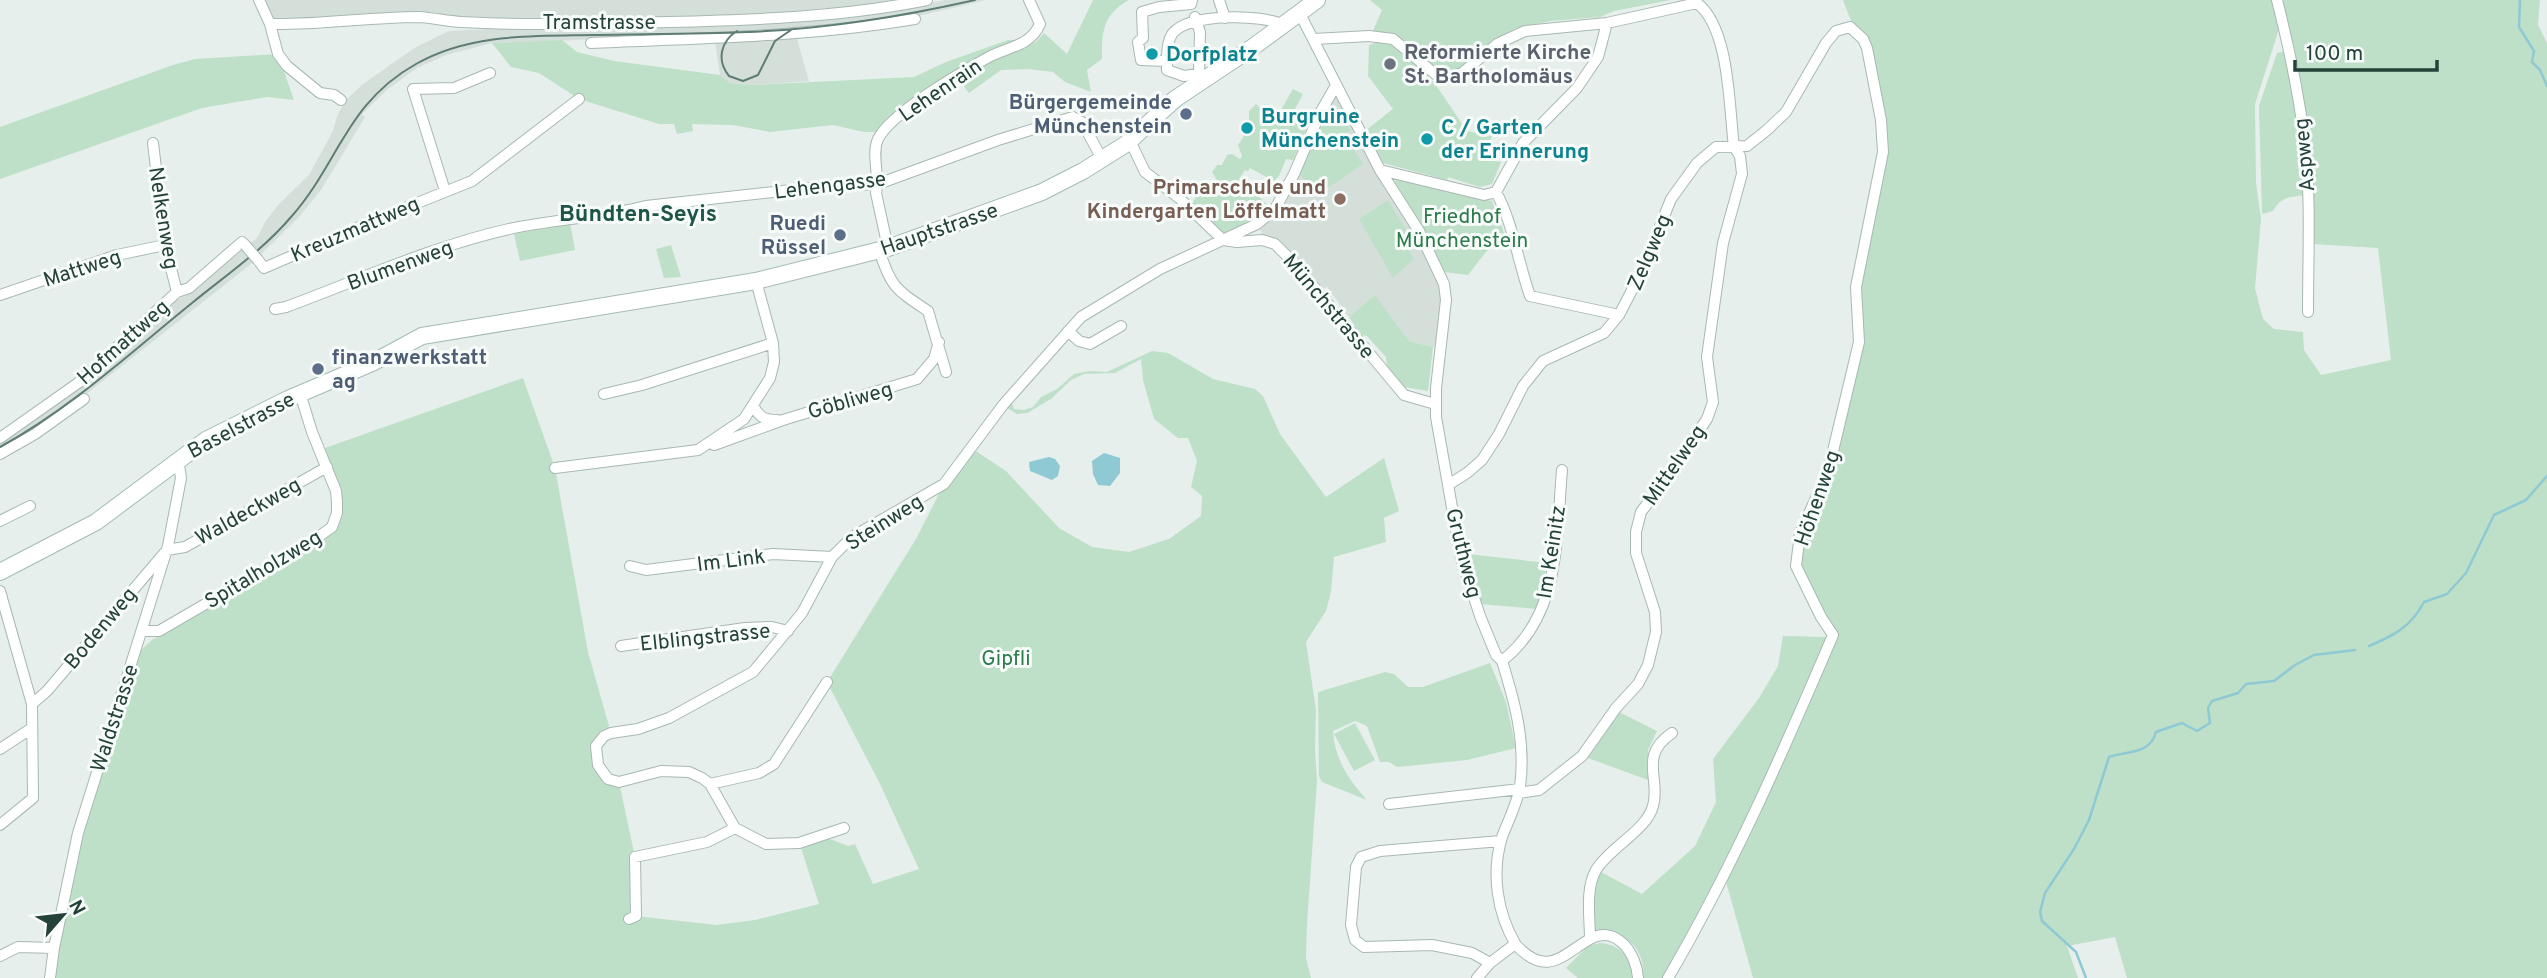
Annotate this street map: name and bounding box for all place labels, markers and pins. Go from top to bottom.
place label: Reformierte Kirche St. Bartholomäus [1404,40,1591,91]
place label: Dorfplatz [1166,42,1258,69]
marker: Dorfplatz [1144,46,1160,62]
marker: Reformierte Kirche St. Bartholomäus [1382,56,1398,72]
place label: Bürgergemeinde Münchenstein [1009,90,1172,141]
place label: Burgruine Münchenstein [1261,104,1399,155]
marker: Bürgergemeinde Münchenstein [1178,106,1194,122]
place label: C / Garten der Erinnerung [1441,115,1589,166]
marker: Burgruine Münchenstein [1239,120,1255,136]
marker: C / Garten der Erinnerung [1419,131,1435,147]
place label: Primarschule und Kindergarten Löffelmatt [1087,175,1326,226]
marker: Primarschule und Kindergarten Löffelmatt [1332,191,1348,207]
place label: Ruedi Rüssel [761,211,826,262]
marker: Ruedi Rüssel [832,227,848,243]
place label: finanzwerkstatt ag [332,345,487,396]
marker: finanzwerkstatt ag [310,361,326,377]

